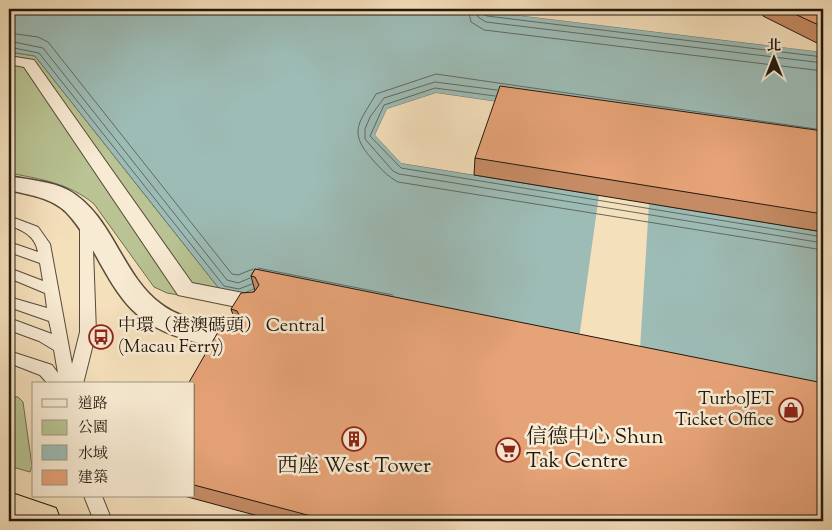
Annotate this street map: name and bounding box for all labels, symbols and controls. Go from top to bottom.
north arrow [750,32,800,82]
text: 北 [767,37,781,57]
place label: 中環（港澳碼頭） Central (Macau Ferry) [118,314,325,361]
bus stop icon: 中環（港澳碼頭） Central (Macau Ferry) [88,324,114,350]
legend [32,382,195,498]
place label: TurboJET Ticket Office [675,387,774,434]
text: 道路 [78,394,108,415]
shop icon: TurboJET Ticket Office [778,397,804,423]
text: 公園 [78,418,108,439]
place label: 信德中心 Shun Tak Centre [526,423,664,477]
building icon: 西座 West Tower [341,426,367,452]
supermarket icon: 信德中心 Shun Tak Centre [495,437,521,463]
text: 水域 [78,444,108,465]
place label: 西座 West Tower [277,452,431,482]
text: 建築 [78,468,108,489]

